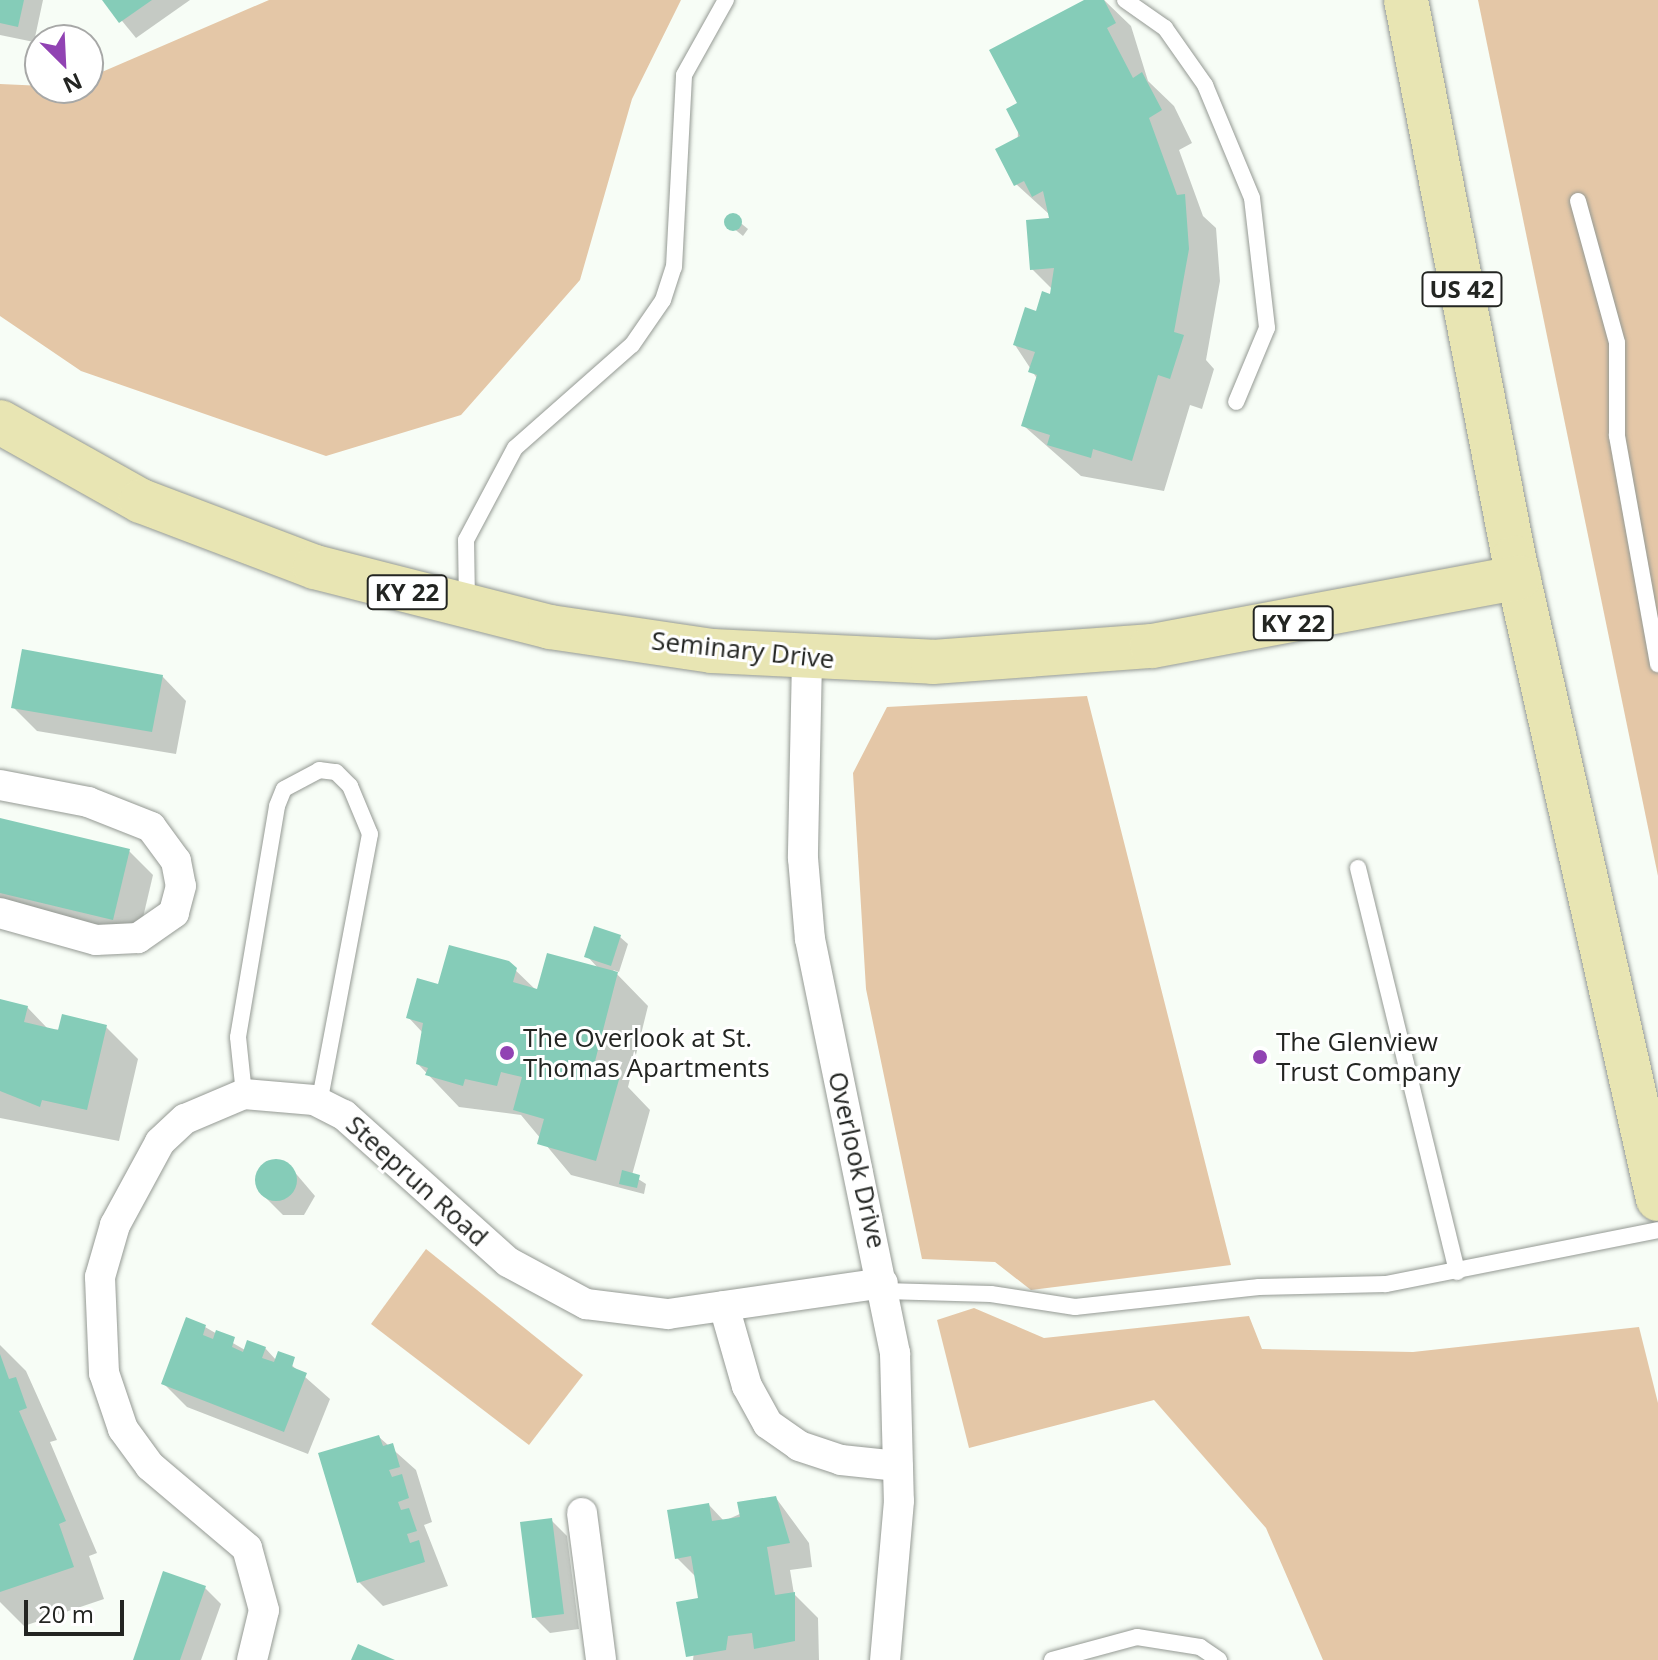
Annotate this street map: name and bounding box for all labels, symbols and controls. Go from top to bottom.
north arrow [24,24,104,104]
text: N [59,67,87,101]
road number: US 42 [1420,269,1504,309]
road number: KY 22 [365,572,449,612]
road number: KY 22 [1251,603,1335,643]
street label: Seminary Drive [650,625,836,675]
place label: The Overlook at St. Thomas Apartments [523,1022,770,1084]
place label: The Glenview Trust Company [1276,1026,1461,1088]
marker: The Overlook at St. Thomas Apartments [498,1044,516,1062]
marker: The Glenview Trust Company [1251,1048,1269,1066]
street label: Overlook Drive [822,1069,892,1251]
street label: Steeprun Road [340,1109,494,1253]
scale bar [28,1584,128,1634]
text: 20 m [38,1597,94,1630]

